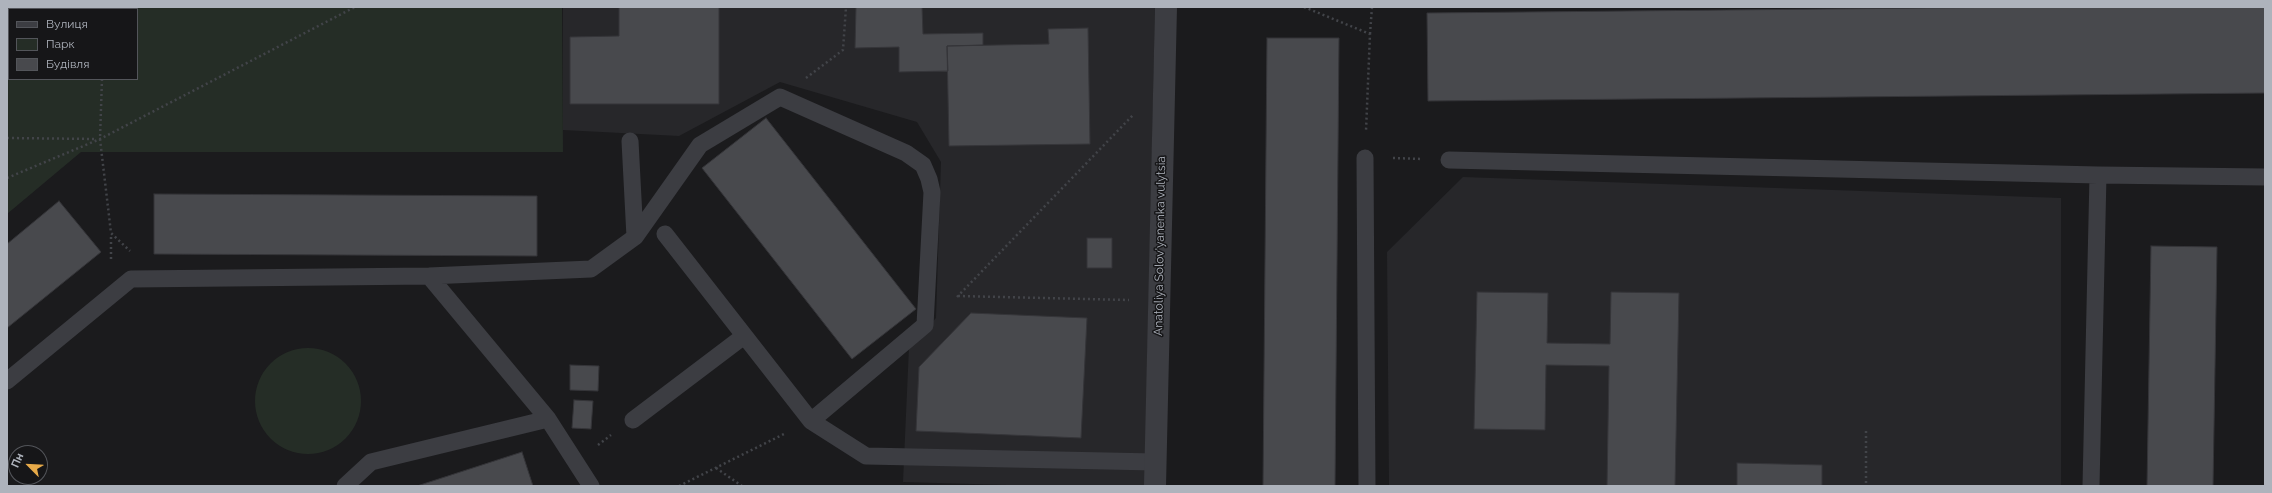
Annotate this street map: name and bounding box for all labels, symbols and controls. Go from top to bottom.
legend [8,8,138,80]
text: Вулиця [46,17,88,31]
text: Парк [46,37,75,51]
text: Будівля [46,57,89,71]
street label: Anatoliya Solov'yanenka vulytsia [1151,156,1169,336]
north arrow [8,445,48,485]
text: Пн [9,451,26,470]

